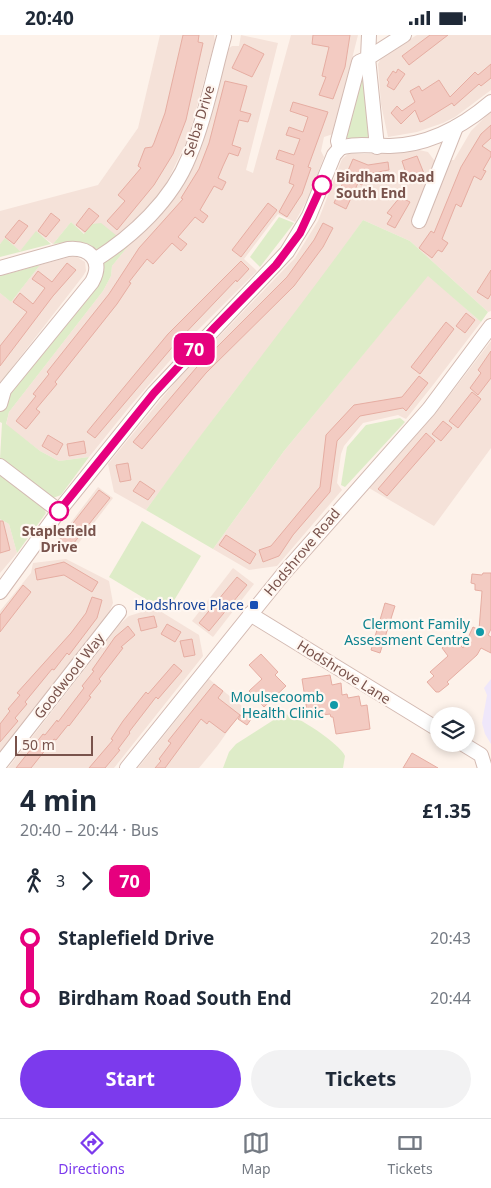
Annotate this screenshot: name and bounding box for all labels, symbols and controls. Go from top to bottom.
text: 20:40 [25,5,74,31]
street label: Selba Drive [179,83,218,159]
place label: Birdham Road South End [336,167,434,202]
marker: Birdham Road South End [312,175,332,195]
line badge: 70 [172,333,216,365]
text: 70 [184,337,204,361]
marker: Staplefield Drive [49,501,69,521]
street label: Hodshrove Road [259,504,344,599]
place label: Staplefield Drive [22,521,96,556]
place label: Hodshrove Place [134,595,244,614]
marker: Hodshrove Place [248,599,260,611]
place label: Clermont Family Assessment Centre [344,614,471,649]
marker: Clermont Family Assessment Centre [474,626,486,638]
street label: Goodwood Way [29,628,109,722]
street label: Hodshrove Lane [294,635,395,708]
place label: Moulsecoomb Health Clinic [231,687,324,722]
marker: Moulsecoomb Health Clinic [328,699,340,711]
map controls [430,707,475,752]
button: layers [430,707,475,752]
scale bar [15,733,92,756]
text: 50 m [22,735,55,754]
text: 4 min [20,781,97,819]
text: £1.35 [422,798,471,824]
text: 20:40 – 20:44 · Bus [20,819,159,841]
icon: walk [20,867,48,895]
icon: forward [73,867,101,895]
text: 70 [119,869,140,893]
text: 3 [56,870,65,892]
text: Staplefield Drive [58,925,214,951]
text: 20:43 [430,927,471,949]
text: Birdham Road South End [58,985,292,1011]
text: 20:44 [430,987,471,1009]
button: Start [20,1050,241,1108]
button: Tickets [251,1050,471,1108]
tab: Directions [58,1129,125,1178]
tab: Map [242,1129,271,1178]
tab: Tickets [387,1129,433,1178]

